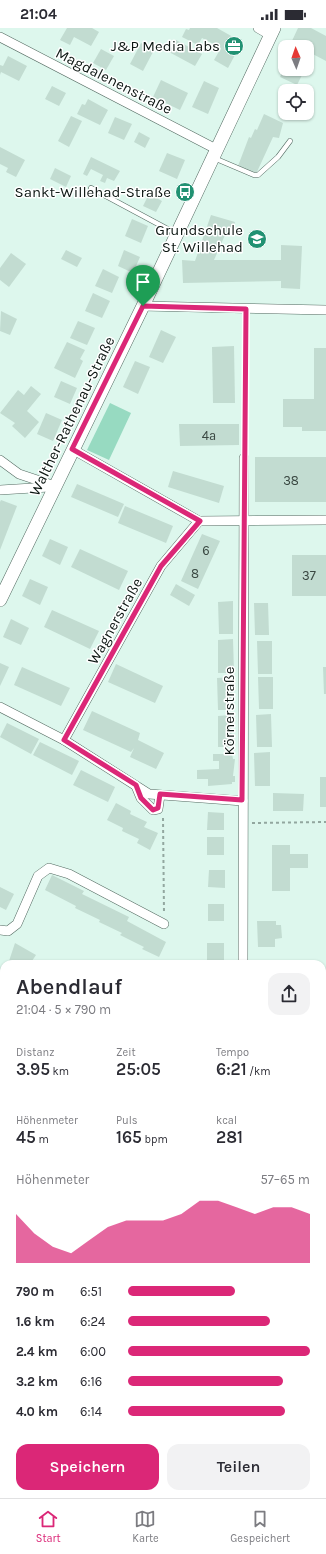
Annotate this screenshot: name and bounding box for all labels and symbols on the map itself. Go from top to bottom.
office icon: J&P Media Labs [223,35,245,57]
place label: J&P Media Labs [111,37,220,55]
north arrow [278,40,314,76]
street label: Magdalenenstraße [53,44,175,118]
bus stop icon: Sankt-Willehad-Straße [174,181,196,203]
place label: Sankt-Willehad-Straße [15,183,171,201]
place label: Grundschule St. Willehad [155,221,243,256]
school or university icon: Grundschule St. Willehad [246,228,268,250]
pin [126,265,160,306]
street label: Walther-Rathenau-Straße [26,333,118,499]
house number: 4a [202,428,216,443]
house number: 38 [283,473,299,488]
house number: 6 [202,543,210,558]
house number: 8 [191,566,199,581]
house number: 37 [302,568,316,583]
street label: Wagnerstraße [84,575,146,667]
street label: Körnerstraße [220,666,238,756]

